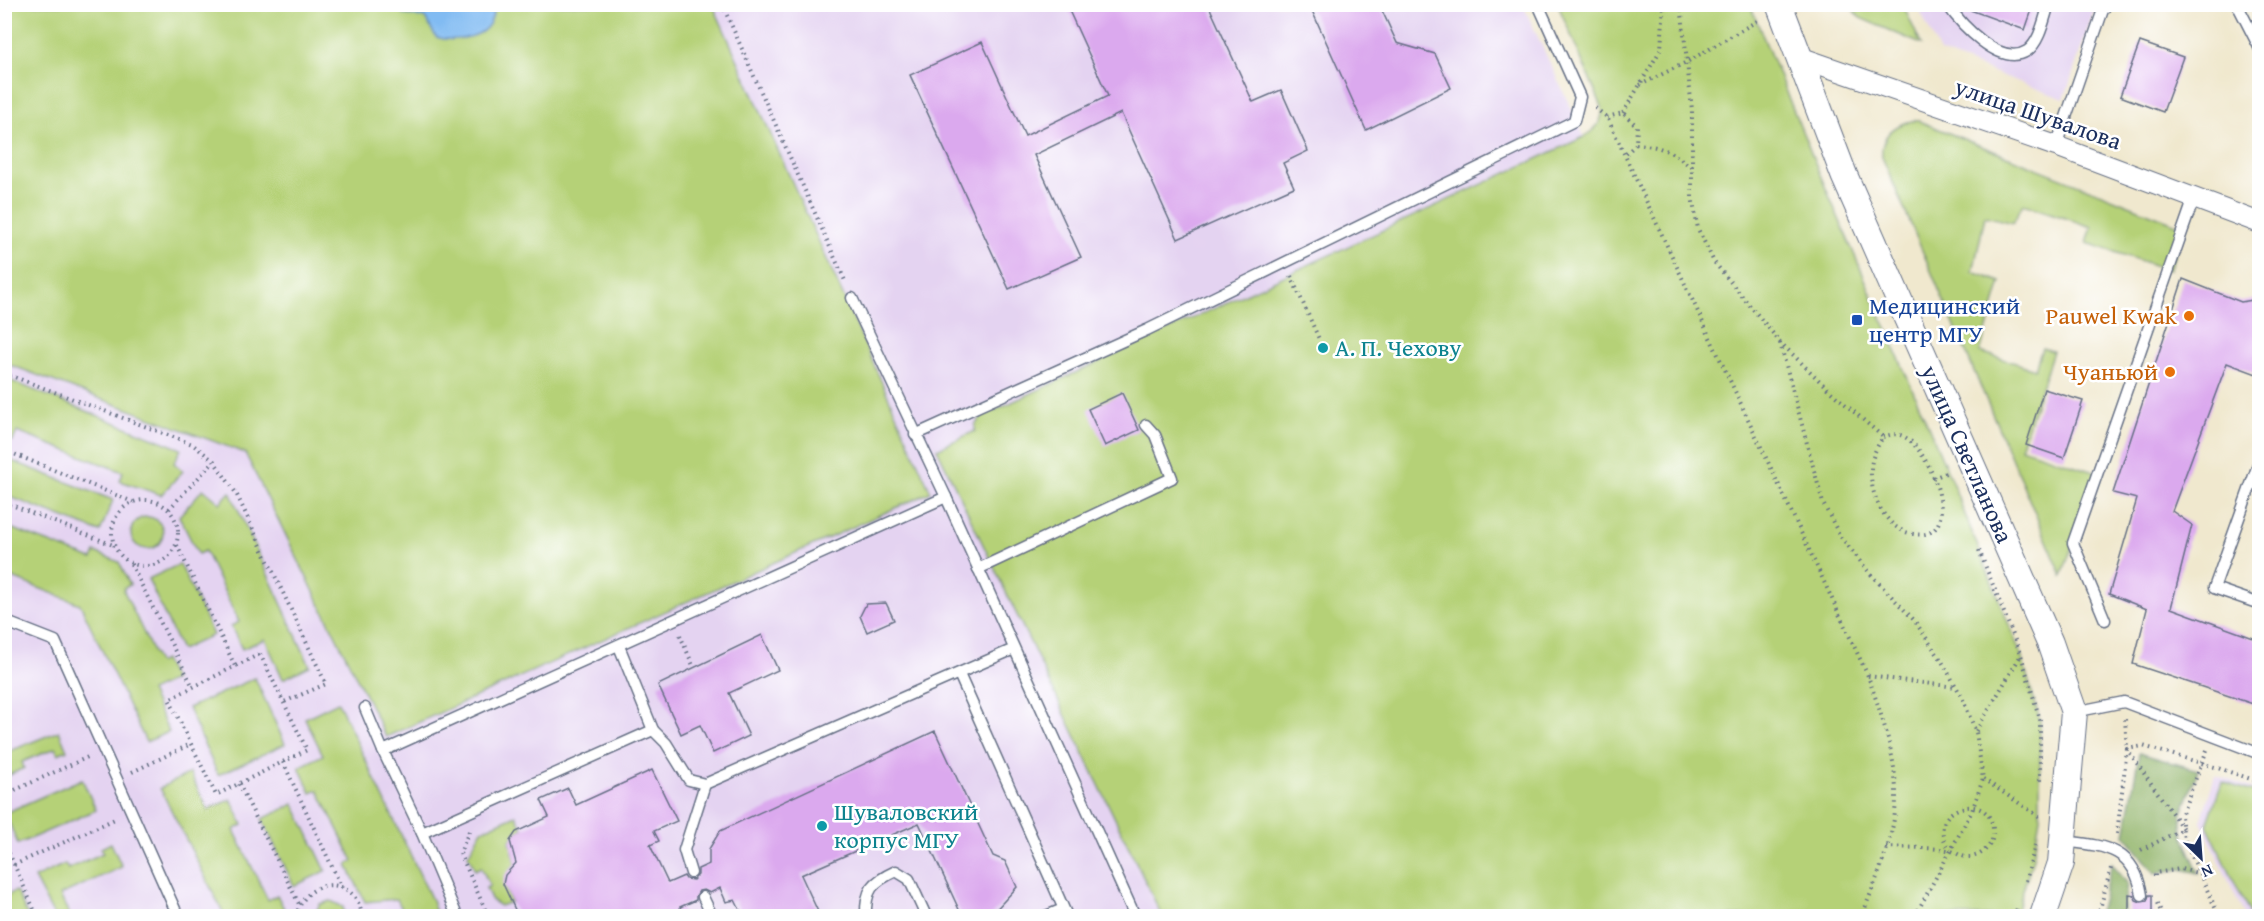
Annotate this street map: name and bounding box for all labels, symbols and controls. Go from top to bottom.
street label: улица Шувалова [1949,68,2127,159]
place label: Медицинский центр МГУ [1869,288,2020,351]
place label: Pauwel Kwak [2046,298,2178,333]
marker: Pauwel Kwak [2182,309,2196,323]
marker: Медицинский центр МГУ [1850,313,1864,327]
place label: А. П. Чехову [1335,330,1462,365]
marker: А. П. Чехову [1316,341,1330,355]
place label: Чуаньюй [2063,354,2158,389]
street label: улица Светланова [1912,358,2023,549]
marker: Чуаньюй [2163,365,2177,379]
place label: Шуваловский корпус МГУ [834,794,978,857]
marker: Шуваловский корпус МГУ [815,819,829,833]
north arrow [2171,828,2231,888]
text: N [2197,858,2217,885]

